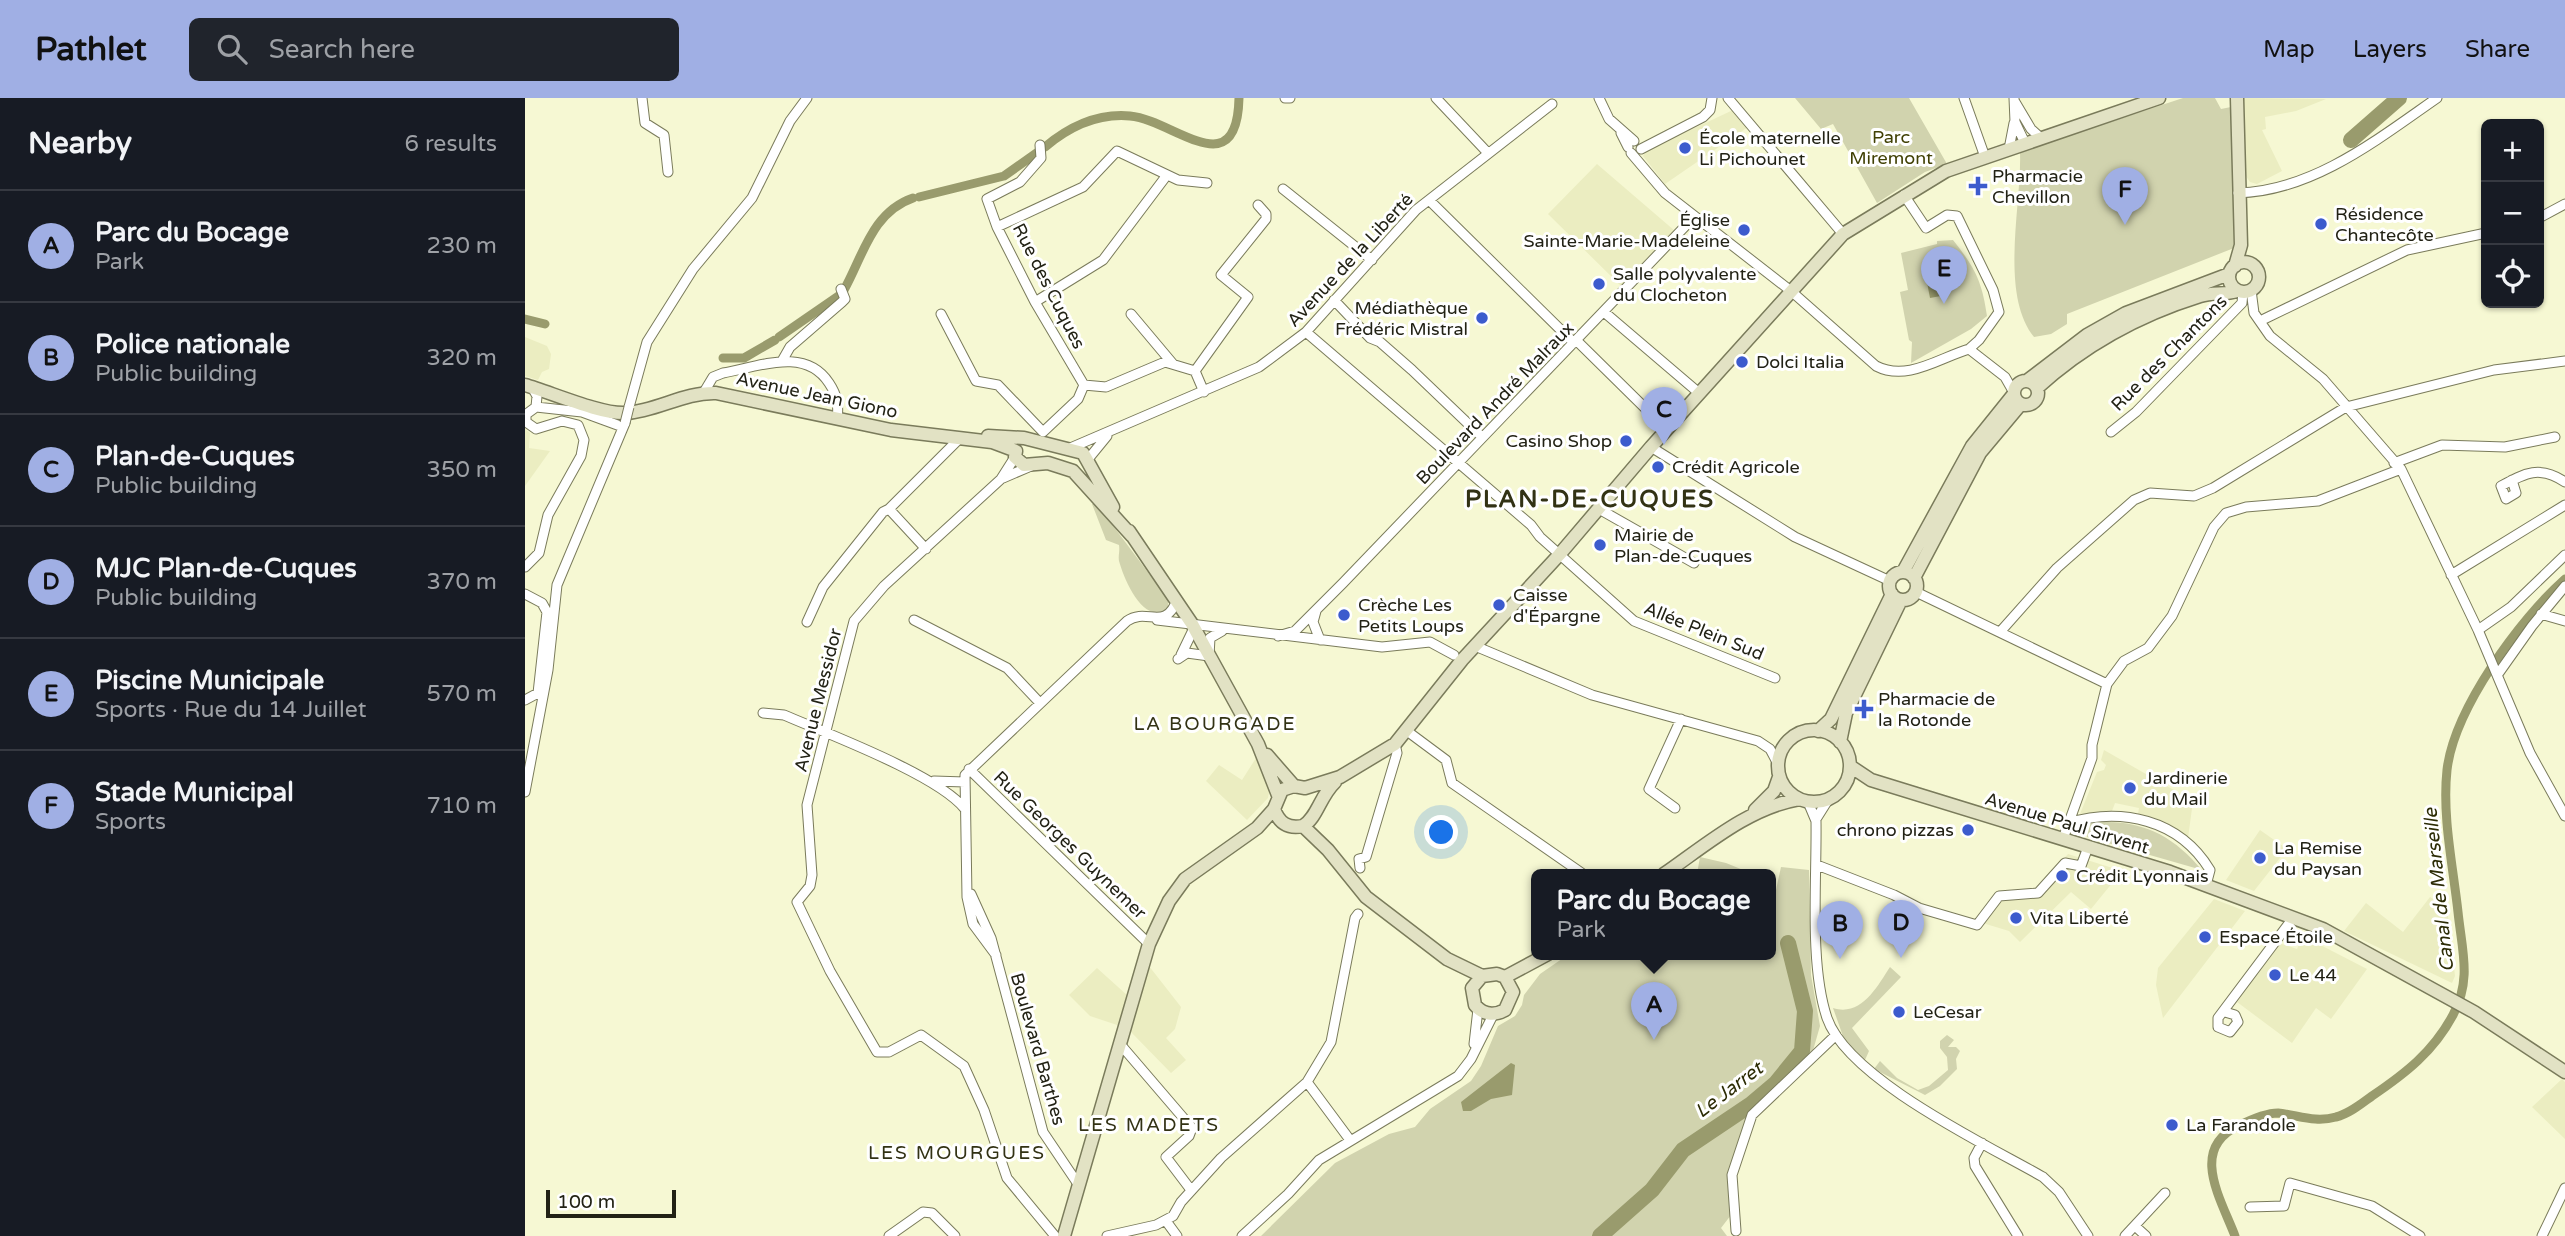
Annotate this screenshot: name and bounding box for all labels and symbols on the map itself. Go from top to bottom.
park label: Parc Miremont [1849,126,1933,169]
place label: École maternelle Li Pichounet [1699,127,1841,170]
marker: École maternelle Li Pichounet [1677,140,1693,156]
place label: Pharmacie Chevillon [1992,165,2083,208]
pin: F [2102,167,2148,225]
marker: Pharmacie Chevillon [1970,178,1986,194]
street label: Avenue de la Liberté [1282,189,1418,331]
place label: Résidence Chantecôte [2335,203,2434,246]
place label: Église Sainte-Marie-Madeleine [1524,209,1730,252]
marker: Résidence Chantecôte [2313,216,2329,232]
street label: Rue des Cuques [1008,220,1090,352]
marker: Église Sainte-Marie-Madeleine [1736,222,1752,238]
pin: E [1921,246,1967,304]
place label: Salle polyvalente du Clocheton [1613,263,1756,306]
marker: Salle polyvalente du Clocheton [1591,276,1607,292]
street label: Rue des Chantons [2106,290,2232,416]
place label: Médiathèque Frédéric Mistral [1335,297,1468,340]
marker: Médiathèque Frédéric Mistral [1474,310,1490,326]
street label: Boulevard André Malraux [1412,317,1578,489]
place label: Dolci Italia [1756,351,1844,373]
marker: Dolci Italia [1734,354,1750,370]
street label: Avenue Jean Giono [734,367,900,423]
pin: C [1641,387,1687,445]
place label: Casino Shop [1505,430,1612,452]
marker: Casino Shop [1618,433,1634,449]
place label: Crédit Agricole [1672,456,1800,478]
marker: Crédit Agricole [1650,459,1666,475]
district label: PLAN-DE-CUQUES [1465,485,1715,514]
place label: Mairie de Plan-de-Cuques [1614,524,1752,567]
marker: Mairie de Plan-de-Cuques [1592,537,1608,553]
place label: Caisse d'Épargne [1513,584,1600,627]
place label: Crèche Les Petits Loups [1358,594,1464,637]
marker: Caisse d'Épargne [1491,597,1507,613]
street label: Allée Plein Sud [1641,597,1767,665]
marker: Crèche Les Petits Loups [1336,607,1352,623]
street label: Avenue Messidor [789,626,847,774]
place label: Pharmacie de la Rotonde [1878,688,1995,731]
marker: Pharmacie de la Rotonde [1856,701,1872,717]
district label: LA BOURGADE [1133,713,1297,735]
street label: Rue Georges Guynemer [989,766,1151,924]
place label: Jardinerie du Mail [2144,767,2228,810]
marker: Jardinerie du Mail [2122,780,2138,796]
street label: Avenue Paul Sirvent [1982,788,2152,858]
water label: Canal de Marseille [2419,806,2459,973]
your location [1424,815,1458,849]
place label: chrono pizzas [1837,819,1954,841]
marker: chrono pizzas [1960,822,1976,838]
place label: La Remise du Paysan [2274,837,2362,880]
marker: La Remise du Paysan [2252,850,2268,866]
place label: Crédit Lyonnais [2076,865,2209,887]
marker: Crédit Lyonnais [2054,868,2070,884]
pin: D [1878,900,1924,958]
pin: B [1817,901,1863,959]
place label: Vita Liberté [2030,907,2129,929]
marker: Vita Liberté [2008,910,2024,926]
place label: Espace Étoile [2219,926,2333,948]
marker: Espace Étoile [2197,929,2213,945]
place label: Le 44 [2289,964,2337,986]
marker: Le 44 [2267,967,2283,983]
street label: Boulevard Barthes [1006,970,1070,1128]
pin: A [1631,982,1677,1040]
place label: LeCesar [1913,1001,1982,1023]
marker: LeCesar [1891,1004,1907,1020]
water label: Le Jarret [1691,1056,1769,1122]
district label: LES MADETS [1078,1114,1220,1136]
place label: La Farandole [2186,1114,2296,1136]
marker: La Farandole [2164,1117,2180,1133]
district label: LES MOURGUES [868,1142,1046,1164]
scale bar [546,1187,675,1219]

